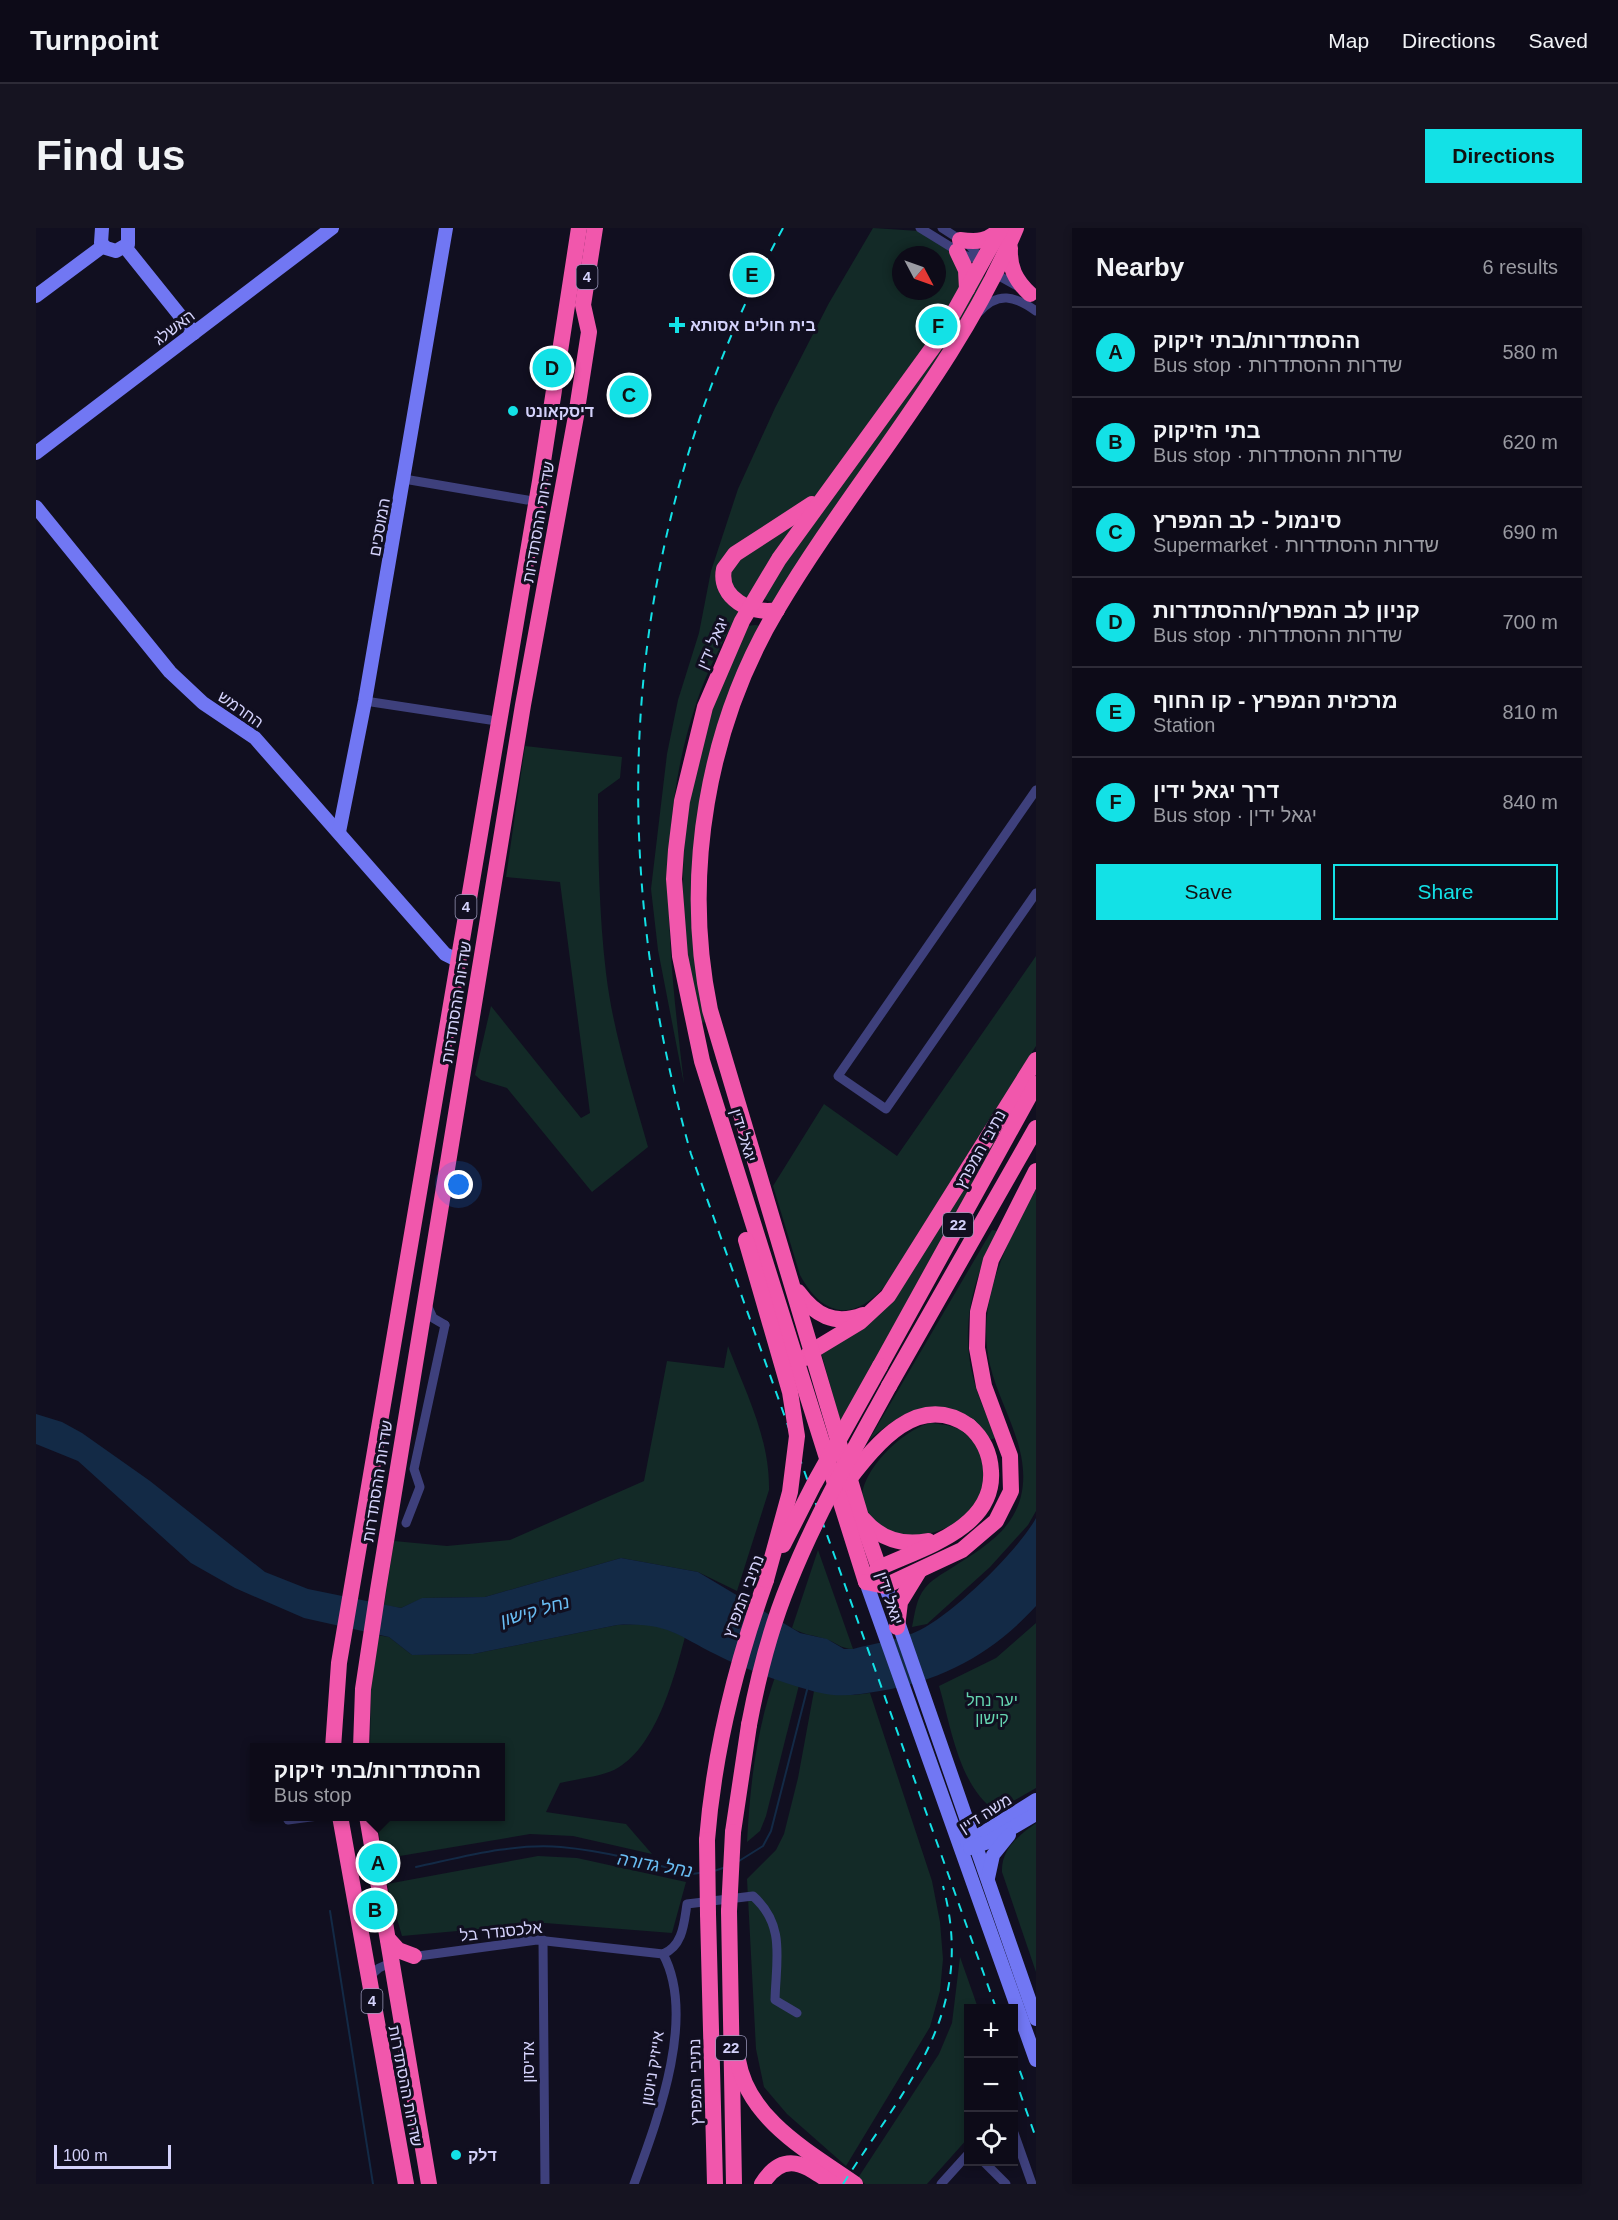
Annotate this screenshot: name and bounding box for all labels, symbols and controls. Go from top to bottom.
text: Turnpoint [30,25,159,56]
text: Map [1328,29,1369,52]
text: Directions [1402,29,1495,52]
text: Saved [1528,29,1588,52]
button: Directions [1425,129,1582,183]
text: Find us [36,132,185,179]
north arrow [892,246,946,300]
pin: E [732,252,772,298]
text: Nearby [1096,252,1184,282]
text: 6 results [1482,256,1558,278]
road number: 4 [576,265,598,289]
pin: F [918,304,958,348]
street label: האשלג [151,307,198,348]
marker: בית חולים אסותא [668,316,686,334]
place label: בית חולים אסותא [690,317,816,334]
text: ההסתדרות/בתי זיקוק [1153,328,1360,353]
text: A [1108,341,1123,363]
text: 580 m [1502,341,1558,363]
pin: D [532,346,572,390]
text: Bus stop · שדרות ההסתדרות [1153,354,1402,376]
pin: C [610,372,648,418]
place label: דיסקאונט [525,403,594,420]
marker: דיסקאונט [506,404,520,418]
text: בתי הזיקוק [1153,418,1261,443]
text: B [1108,431,1123,453]
text: 620 m [1502,431,1558,453]
text: Bus stop · שדרות ההסתדרות [1153,444,1402,466]
street label: שדרות ההסתדרות [519,460,558,584]
street label: המוסכים [366,497,393,557]
text: סינמול - לב המפרץ [1153,508,1342,533]
text: C [1108,521,1123,543]
text: 690 m [1502,521,1558,543]
text: Supermarket · שדרות ההסתדרות [1153,534,1439,556]
text: קניון לב המפרץ/ההסתדרות [1153,598,1420,623]
text: D [1108,611,1123,633]
text: 700 m [1502,611,1558,633]
street label: יגאל ידין [694,615,731,672]
text: Bus stop · שדרות ההסתדרות [1153,624,1402,646]
street label: החרמש [215,688,267,731]
text: מרכזית המפרץ - קו החוף [1153,688,1398,713]
text: E [1109,701,1122,723]
text: 810 m [1502,701,1558,723]
text: Station [1153,714,1215,736]
text: דרך יגאל ידין [1153,778,1279,803]
text: F [1109,791,1122,813]
text: 840 m [1502,791,1558,813]
text: Bus stop · יגאל ידין [1153,804,1317,826]
button: Save [1096,864,1321,920]
button: Share [1333,864,1558,920]
road number: 4 [456,895,476,919]
street label: שדרות ההסתדרות [438,940,475,1064]
street label: יגאל ידין [727,1107,760,1164]
street label: נתיבי המפרץ [952,1107,1009,1191]
your location [444,1170,473,1199]
road number: 22 [943,1213,973,1237]
street label: שדרות ההסתדרות [359,1419,396,1543]
street label: נתיבי המפרץ [720,1553,767,1640]
street label: יגאל ידין [873,1570,906,1627]
water label: נחל קישון [497,1592,572,1631]
park label: יער נחל קישון [966,1692,1018,1727]
popup [250,1743,505,1821]
text: ההסתדרות/בתי זיקוק [274,1758,481,1783]
text: Bus stop [274,1784,352,1806]
street label: משה דיין [956,1791,1015,1836]
pin: A [358,1840,398,1886]
water label: נחל גדורה [616,1849,694,1881]
pin: B [356,1888,394,1932]
street label: אלכסנדר בל [459,1919,543,1944]
road number: 4 [362,1989,382,2013]
map controls [964,2004,1018,2166]
button: + [964,2004,1018,2058]
street label: שדרות ההסתדרות [385,2024,426,2148]
street label: אייזיק ניוטון [638,2030,667,2106]
road number: 22 [716,2036,746,2060]
street label: נתיבי המפרץ [686,2038,705,2126]
street label: אדיסון [520,2041,537,2083]
button: − [964,2058,1018,2112]
button: locate [964,2112,1018,2166]
scale bar [54,2142,171,2170]
text: 100 m [63,2147,107,2164]
place label: דלק [468,2147,497,2164]
marker: דלק [449,2148,463,2162]

